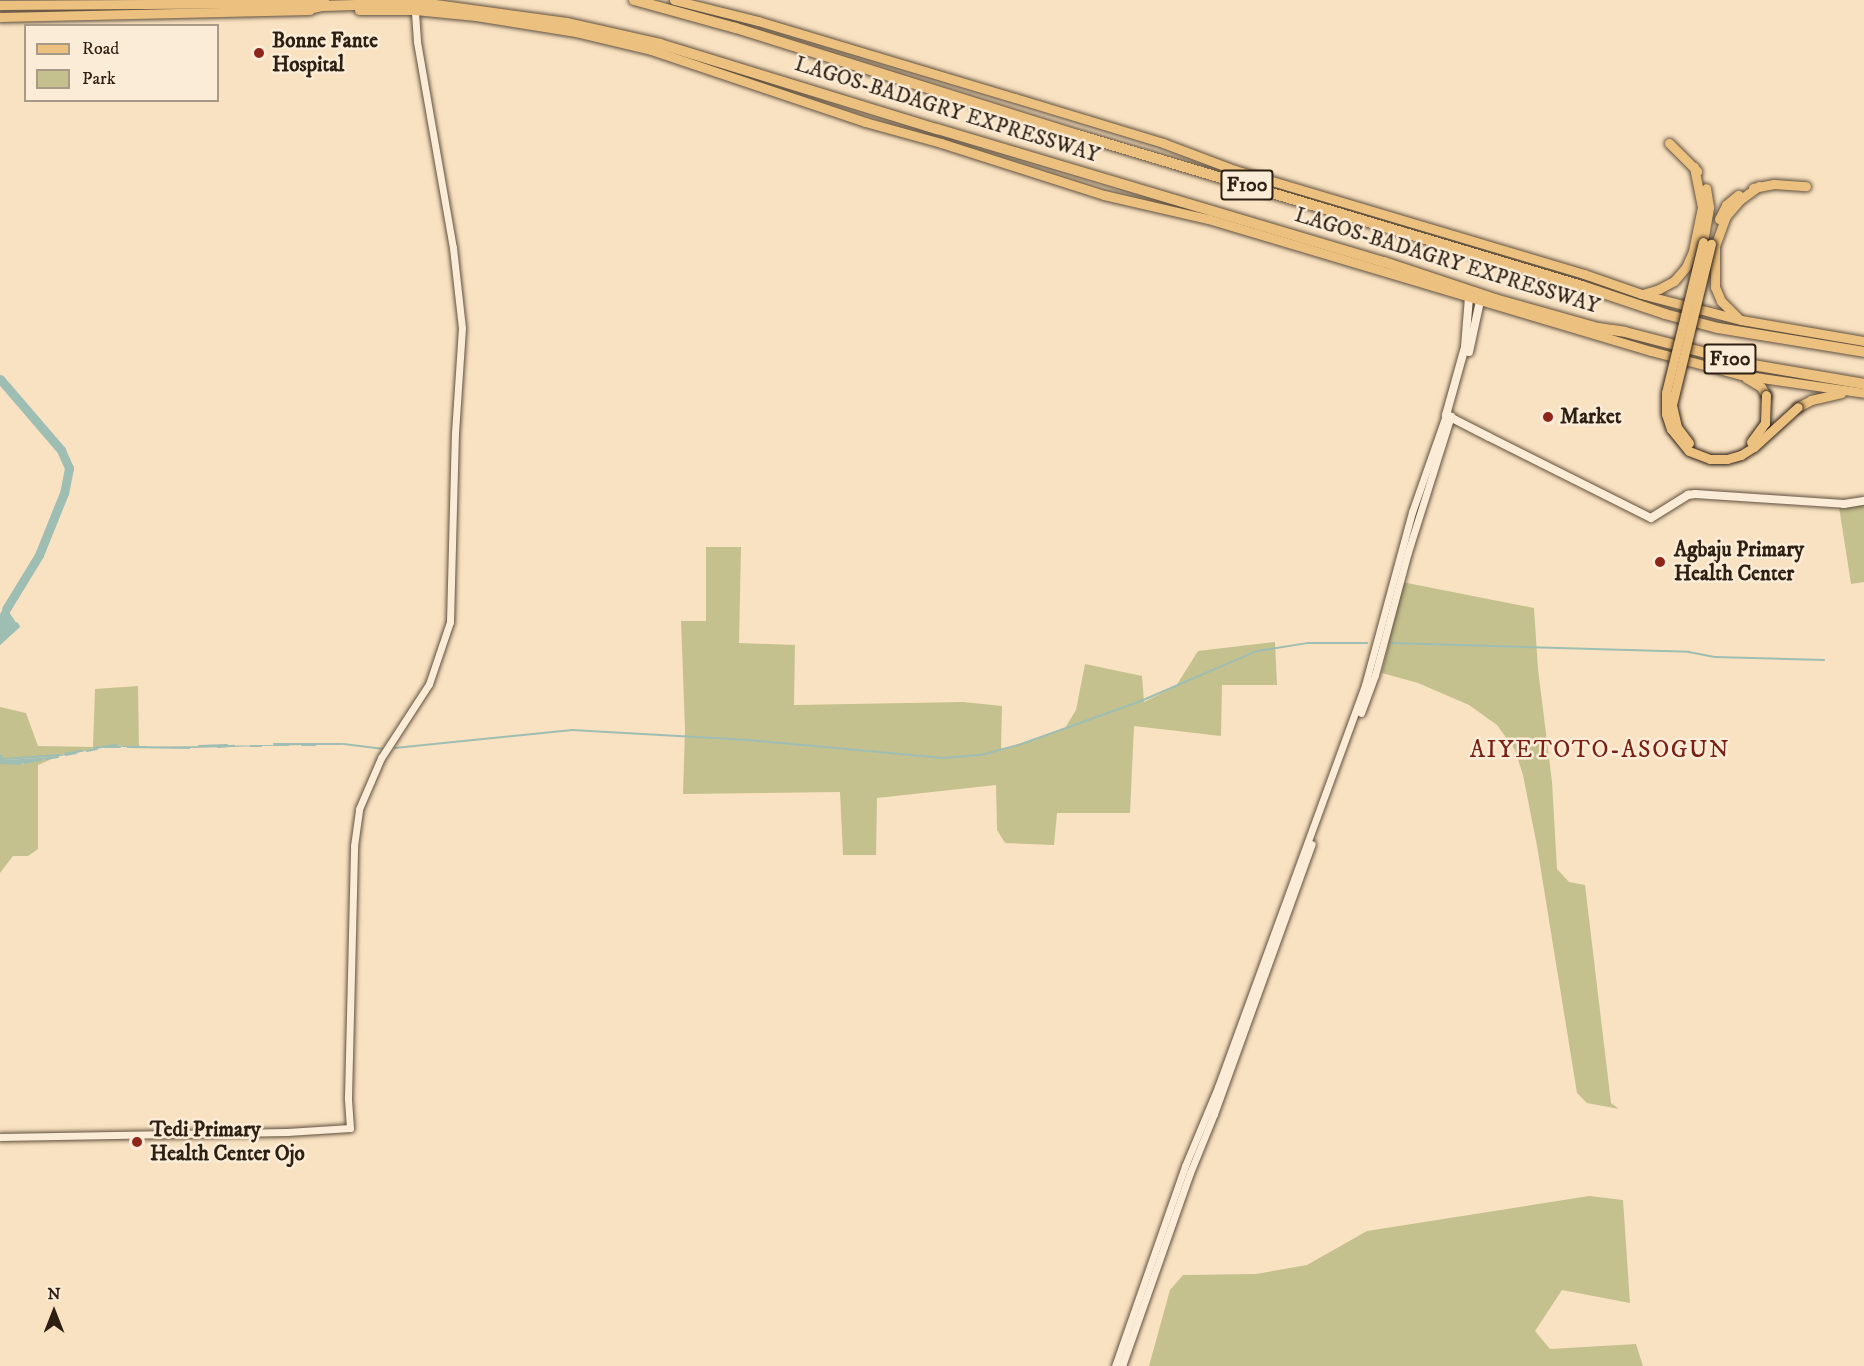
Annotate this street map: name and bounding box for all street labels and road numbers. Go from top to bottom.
street label: LAGOS-BADAGRY EXPRESSWAY [792,52,1102,168]
road number: F100 [1220,168,1274,202]
street label: LAGOS-BADAGRY EXPRESSWAY [1292,203,1602,319]
road number: F100 [1703,342,1757,376]

